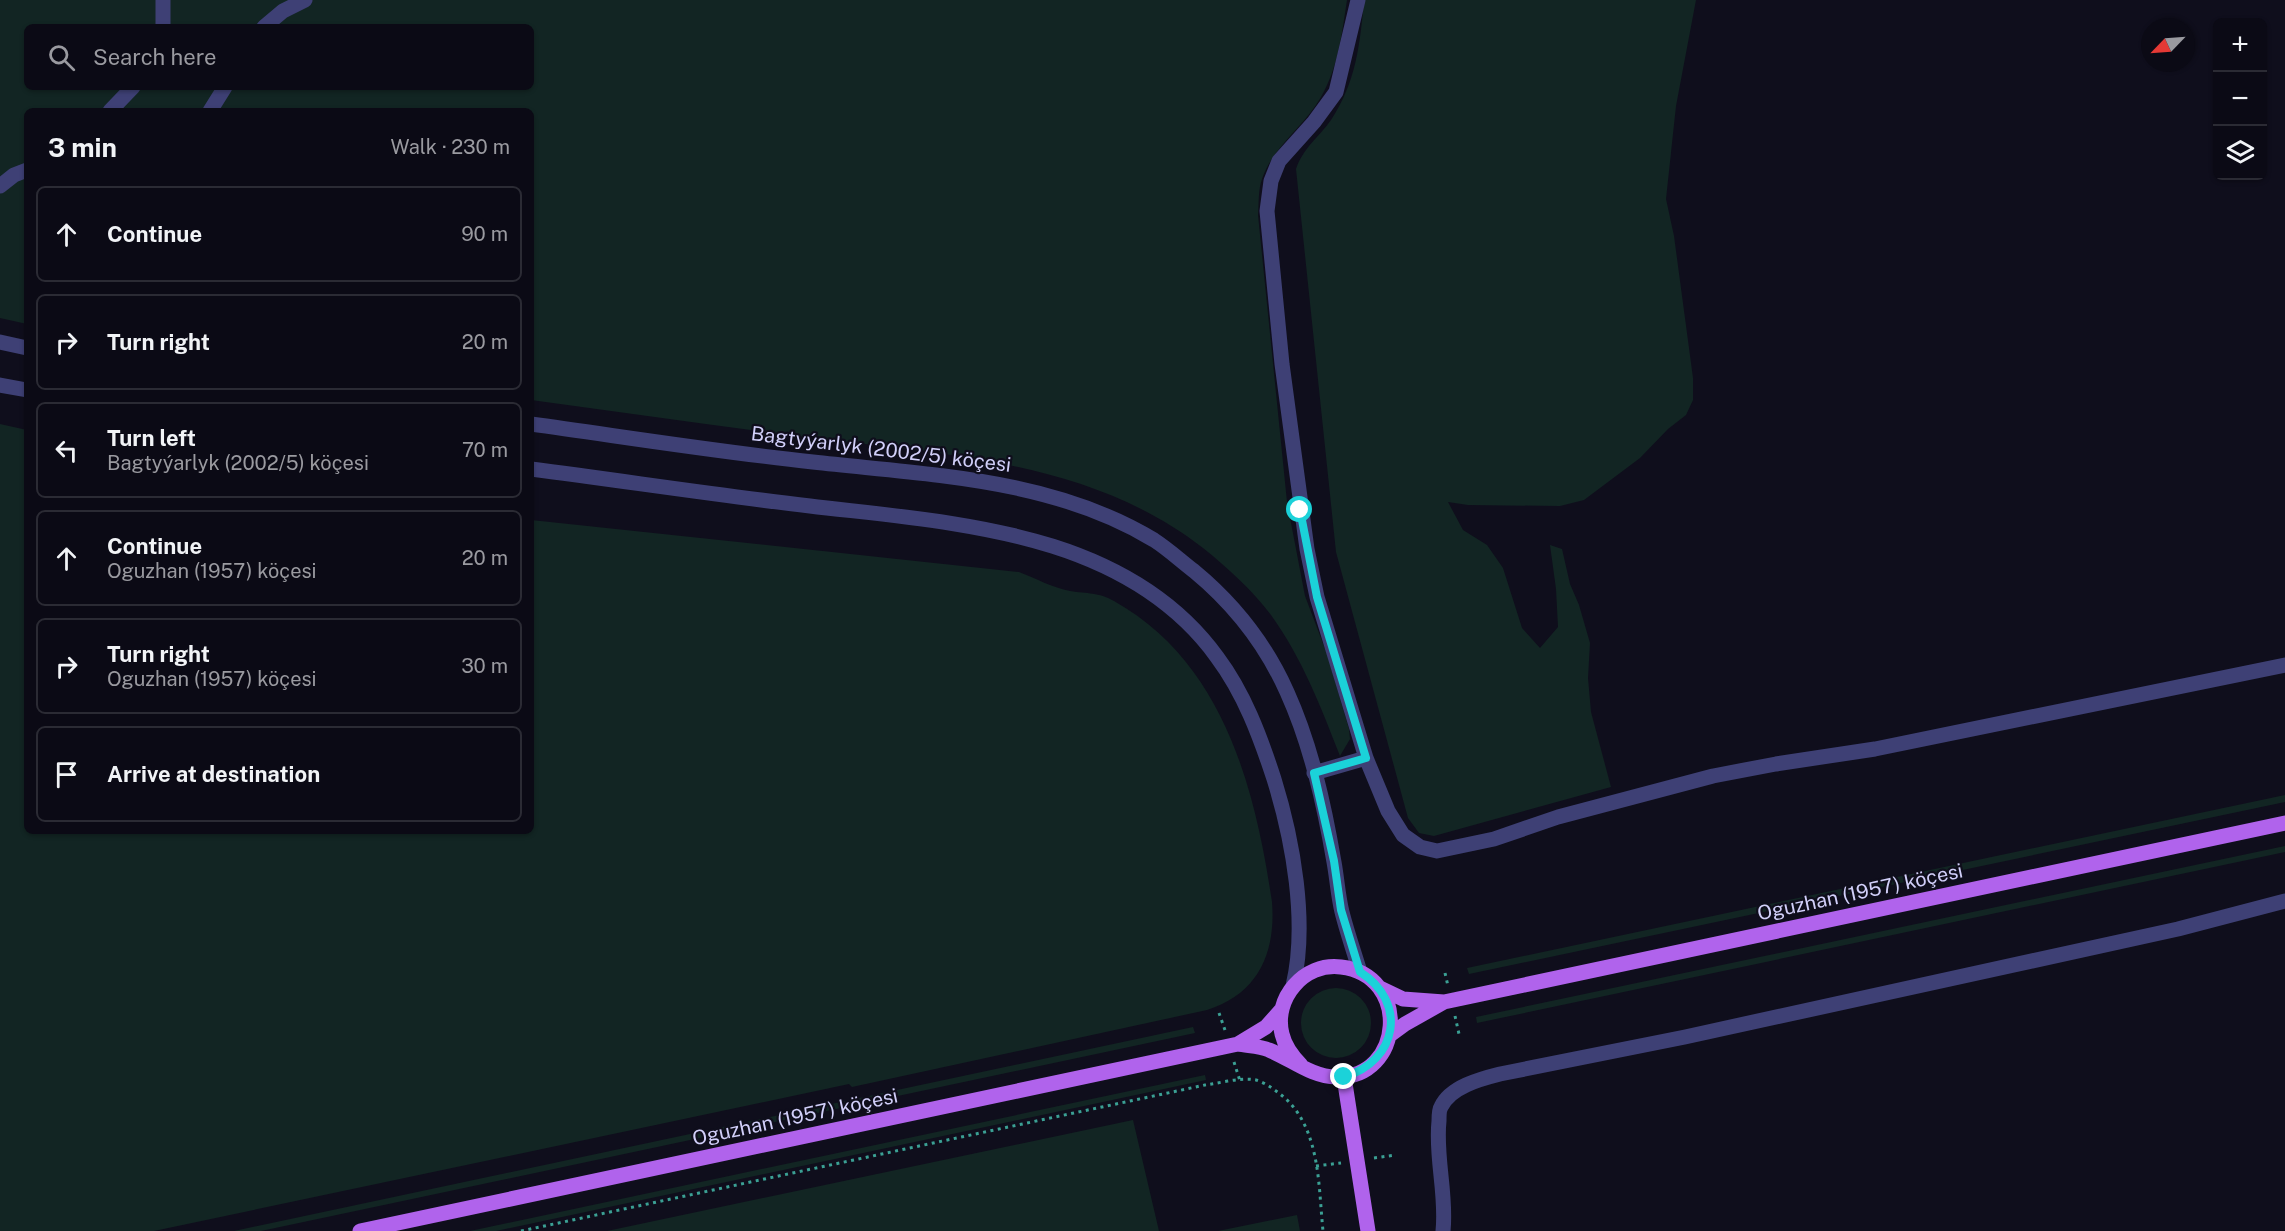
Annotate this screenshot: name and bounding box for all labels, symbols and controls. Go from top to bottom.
north arrow [2141,18,2195,72]
map controls [2213,18,2267,180]
button: + [2213,18,2267,72]
search box [24,24,534,90]
icon: search [45,41,78,74]
text: Search here [93,44,217,70]
button: − [2213,72,2267,126]
button: layers [2213,126,2267,180]
text: 3 min [48,132,117,163]
text: Walk · 230 m [391,135,510,159]
icon: ahead [50,218,83,251]
text: Continue [107,221,202,247]
text: 90 m [461,222,508,246]
icon: right [50,326,83,359]
text: Turn right [107,329,210,355]
text: 20 m [462,330,508,354]
street label: Bagtyýarlyk (2002/5) köçesi [750,421,1012,477]
text: Turn left [107,425,196,451]
icon: left [50,434,83,467]
text: 70 m [462,438,508,462]
text: Bagtyýarlyk (2002/5) köçesi [107,451,369,475]
route start [1286,496,1312,522]
text: Continue [107,533,202,559]
icon: ahead [50,542,83,575]
text: 20 m [462,546,508,570]
text: Oguzhan (1957) köçesi [107,559,316,583]
text: Turn right [107,641,210,667]
icon: right [50,650,83,683]
text: 30 m [461,654,508,678]
text: Oguzhan (1957) köçesi [107,667,316,691]
icon: arrive [50,758,83,791]
text: Arrive at destination [107,761,320,787]
street label: Oguzhan (1957) köçesi [1755,858,1965,926]
route end [1330,1063,1356,1089]
street label: Oguzhan (1957) köçesi [690,1083,900,1151]

